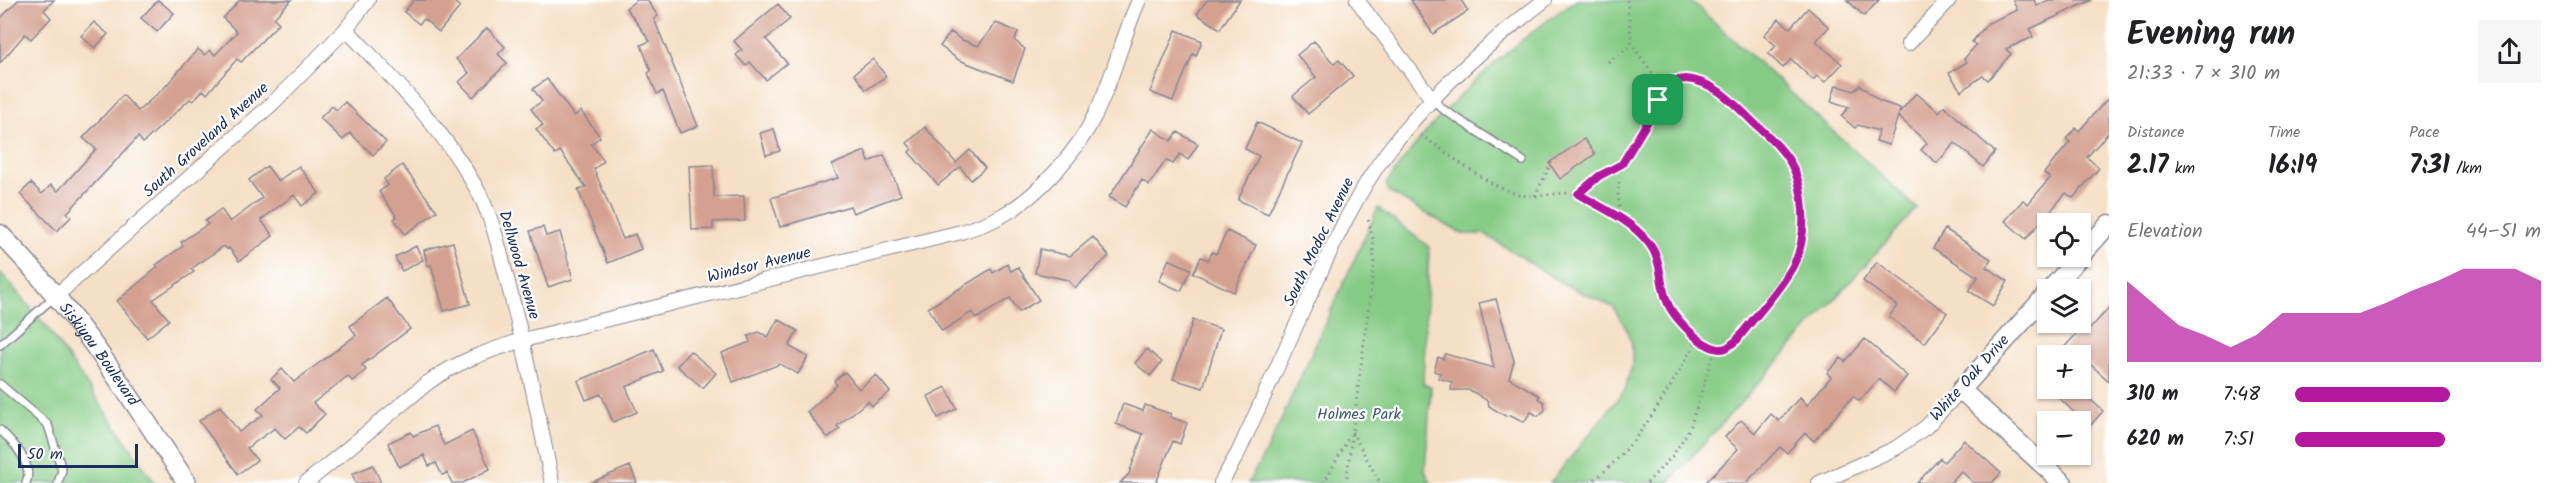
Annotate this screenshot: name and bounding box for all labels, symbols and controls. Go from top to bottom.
text: Evening run [2127,9,2295,62]
button: share [2478,20,2541,83]
text: 21:33 · 7 × 310 m [2127,58,2280,90]
pin [1632,74,1683,125]
street label: South Groveland Avenue [137,76,275,204]
icon: arrive [1641,83,1674,116]
text: Distance [2127,120,2185,145]
text: Time [2268,120,2300,145]
text: Pace [2409,120,2440,145]
text: 2.17 [2127,145,2168,187]
text: 16:19 [2268,145,2317,187]
text: 7:31 [2409,145,2450,187]
text: km [2168,156,2195,181]
text: /km [2450,156,2482,181]
street label: South Modoc Avenue [1277,173,1361,311]
street label: Dellwood Avenue [492,208,546,322]
map controls [2037,213,2091,465]
button: locate [2037,213,2091,267]
text: Elevation [2127,216,2203,248]
text: 44–51 m [2466,216,2541,248]
street label: Windsor Avenue [705,240,813,290]
button: layers [2037,279,2091,333]
street label: Siskiyou Boulevard [53,297,146,412]
street label: White Oak Drive [1924,329,2016,427]
button: + [2037,345,2091,399]
text: 310 m [2127,379,2178,411]
text: 7:48 [2223,379,2260,411]
park label: Holmes Park [1317,402,1402,427]
button: − [2037,411,2091,465]
text: 620 m [2127,424,2184,456]
text: 7:51 [2223,424,2254,456]
scale bar [18,441,138,468]
text: 50 m [27,442,63,467]

